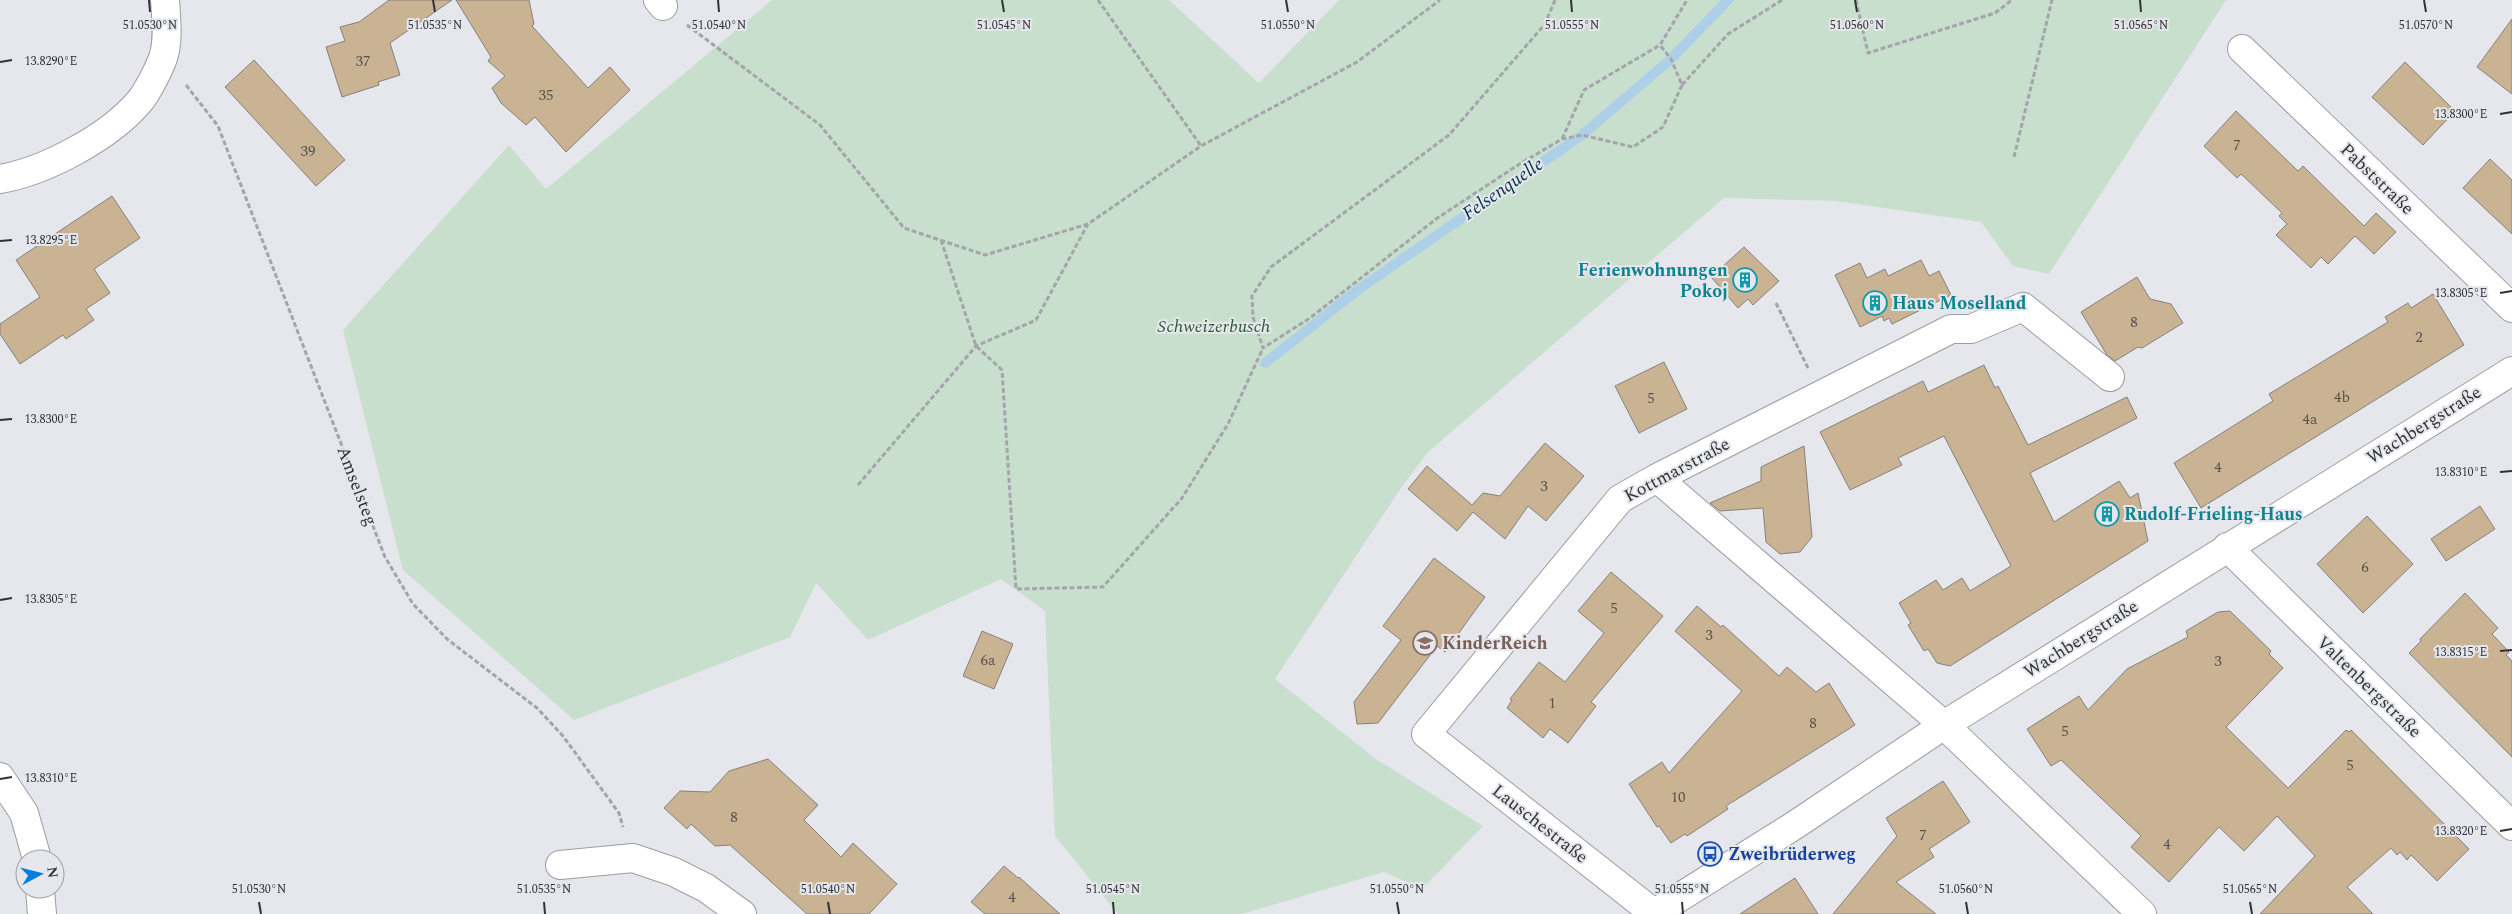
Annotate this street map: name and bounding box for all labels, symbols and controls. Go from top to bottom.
text: 51.0530°N [123,16,177,35]
text: 51.0535°N [408,16,462,35]
text: 51.0540°N [692,16,746,35]
text: 51.0545°N [977,16,1031,35]
text: 51.0550°N [1261,16,1315,35]
text: 51.0555°N [1545,16,1599,35]
text: 51.0560°N [1830,16,1884,35]
text: 51.0565°N [2114,16,2168,35]
text: 51.0570°N [2399,16,2453,35]
house number: 37 [355,50,371,73]
text: 13.8290°E [25,52,77,71]
house number: 35 [538,84,554,107]
text: 13.8300°E [2435,105,2487,124]
house number: 7 [2233,134,2241,157]
street label: Pabststraße [2334,137,2420,221]
house number: 39 [300,140,316,163]
water label: Felsenquelle [1456,150,1550,228]
text: 13.8295°E [25,231,77,250]
place label: Ferienwohnungen Pokoj [1578,257,1728,305]
building icon: Ferienwohnungen Pokoj [1732,267,1758,293]
text: 13.8305°E [2435,284,2487,303]
building icon: Haus Moselland [1862,290,1888,316]
place label: Haus Moselland [1892,290,2027,317]
house number: 8 [2130,311,2138,334]
park label: Schweizerbusch [1158,313,1270,340]
house number: 2 [2415,326,2423,349]
street label: Wachbergstraße [2361,379,2487,471]
house number: 4b [2334,386,2350,409]
house number: 5 [1647,387,1655,410]
house number: 4a [2303,408,2318,431]
text: 13.8300°E [25,410,77,429]
street label: Kottmarstraße [1619,431,1735,509]
street label: Amselsteg [329,442,385,530]
house number: 4 [2214,456,2222,479]
text: 13.8310°E [2435,463,2487,482]
house number: 3 [1540,475,1548,498]
building icon: Rudolf-Frieling-Haus [2094,501,2120,527]
place label: Rudolf-Frieling-Haus [2124,501,2303,528]
house number: 6 [2361,556,2369,579]
text: 13.8305°E [25,590,77,609]
street label: Wachbergstraße [2018,593,2144,685]
house number: 5 [1610,597,1618,620]
house number: 3 [1705,624,1713,647]
school or university icon: KinderReich [1412,630,1438,656]
place label: KinderReich [1442,630,1548,657]
street label: Valtenbergstraße [2310,630,2428,744]
text: 13.8315°E [2435,643,2487,662]
house number: 6a [981,649,996,672]
house number: 3 [2214,650,2222,673]
house number: 1 [1548,692,1556,715]
house number: 8 [1809,712,1817,735]
house number: 5 [2061,720,2069,743]
house number: 5 [2346,754,2354,777]
text: 13.8310°E [25,769,77,788]
street label: Lauschestraße [1486,778,1594,870]
house number: 10 [1670,786,1686,809]
house number: 8 [730,806,738,829]
text: 13.8320°E [2435,822,2487,841]
house number: 7 [1919,824,1927,847]
house number: 4 [2163,833,2171,856]
bus stop icon: Zweibrüderweg [1697,841,1723,867]
place label: Zweibrüderweg [1728,841,1856,868]
north arrow [15,849,65,899]
text: N [41,866,64,879]
text: 51.0530°N [232,880,286,899]
text: 51.0535°N [517,880,571,899]
text: 51.0540°N [801,880,855,899]
text: 51.0545°N [1086,880,1140,899]
text: 51.0550°N [1370,880,1424,899]
text: 51.0555°N [1655,880,1709,899]
text: 51.0560°N [1939,880,1993,899]
text: 51.0565°N [2223,880,2277,899]
house number: 4 [1008,886,1016,909]

